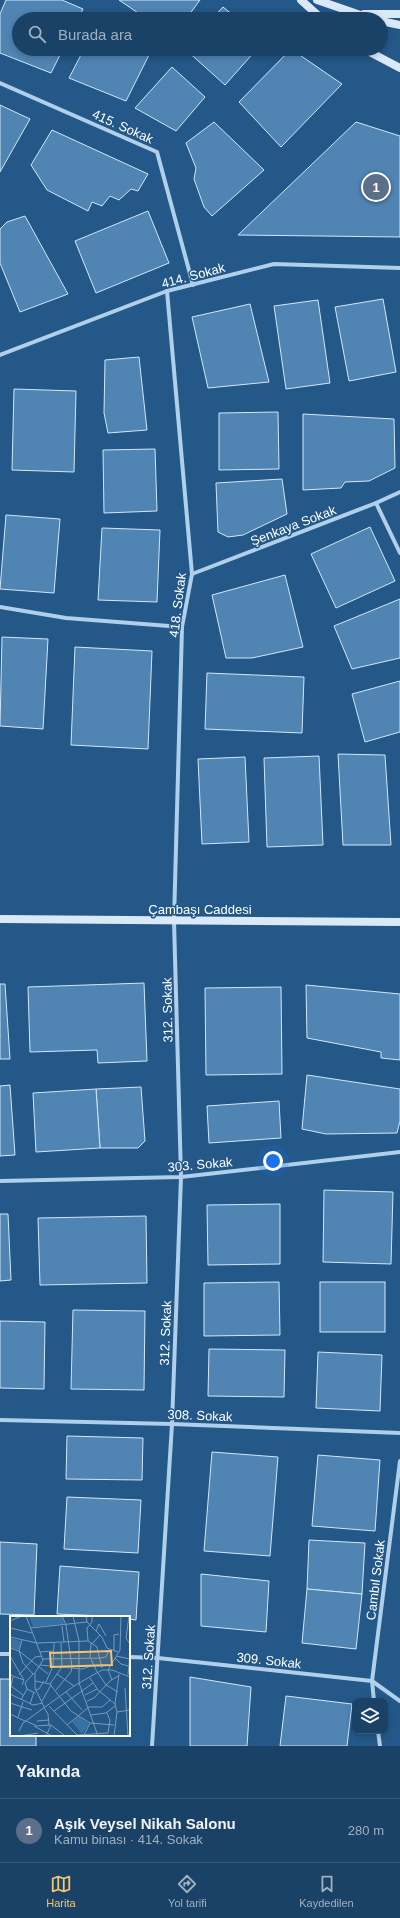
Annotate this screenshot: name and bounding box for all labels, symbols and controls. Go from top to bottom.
search box [12,12,388,56]
icon: search [26,23,48,45]
text: Burada ara [58,26,132,43]
street label: 415. Sokak [90,106,156,147]
pin: 1 [363,172,389,202]
street label: 414. Sokak [160,260,227,291]
street label: Şenkaya Sokak [248,502,338,549]
street label: 418. Sokak [166,571,189,638]
street label: Çambaşı Caddesi [148,902,252,917]
street label: 312. Sokak [159,977,176,1043]
your location [263,1151,283,1171]
street label: 303. Sokak [167,1154,234,1175]
street label: 312. Sokak [157,1300,174,1366]
street label: 308. Sokak [167,1407,233,1424]
street label: Cambıl Sokak [363,1538,388,1621]
inset map [10,1616,130,1736]
street label: 312. Sokak [139,1624,158,1690]
street label: 309. Sokak [236,1650,303,1671]
map controls [352,1698,388,1734]
button: layers [352,1698,388,1734]
text: Yakında [16,1762,80,1781]
text: Aşık Veysel Nikah Salonu [54,1815,236,1832]
text: 1 [25,1823,33,1838]
text: 280 m [348,1823,384,1838]
text: Kamu binası · 414. Sokak [54,1832,203,1847]
tab: Harita [46,1873,76,1909]
tab: Yol tarifi [168,1873,207,1909]
tab: Kaydedilen [299,1873,354,1909]

